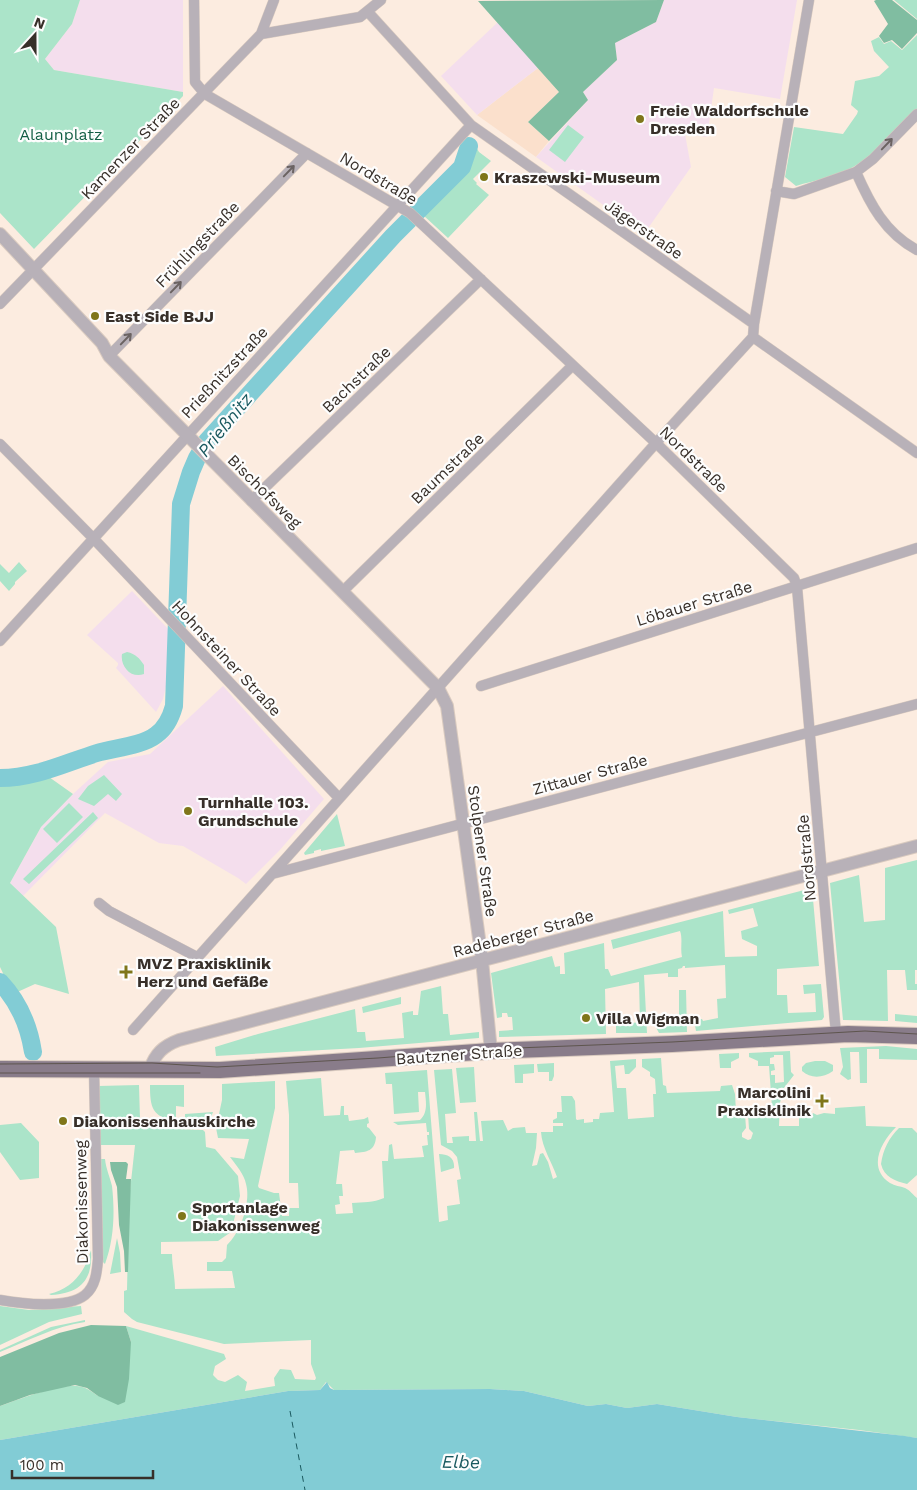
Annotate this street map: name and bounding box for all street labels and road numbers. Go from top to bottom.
street label: Kamenzer Straße [77,93,184,203]
street label: Nordstraße [337,148,421,209]
street label: Jägerstraße [601,195,687,263]
street label: Frühlingstraße [151,197,243,291]
street label: Prießnitzstraße [177,322,272,422]
street label: Bachstraße [318,342,395,417]
street label: Nordstraße [656,422,732,496]
street label: Baumstraße [407,429,488,508]
street label: Bischofsweg [224,450,306,533]
street label: Löbauer Straße [634,577,754,630]
street label: Hohnsteiner Straße [168,596,285,720]
street label: Zittauer Straße [531,750,650,799]
street label: Stolpener Straße [464,784,501,918]
street label: Nordstraße [793,814,820,902]
street label: Radeberger Straße [451,906,596,961]
street label: Bautzner Straße [395,1041,523,1068]
street label: Diakonissenweg [71,1139,92,1264]

